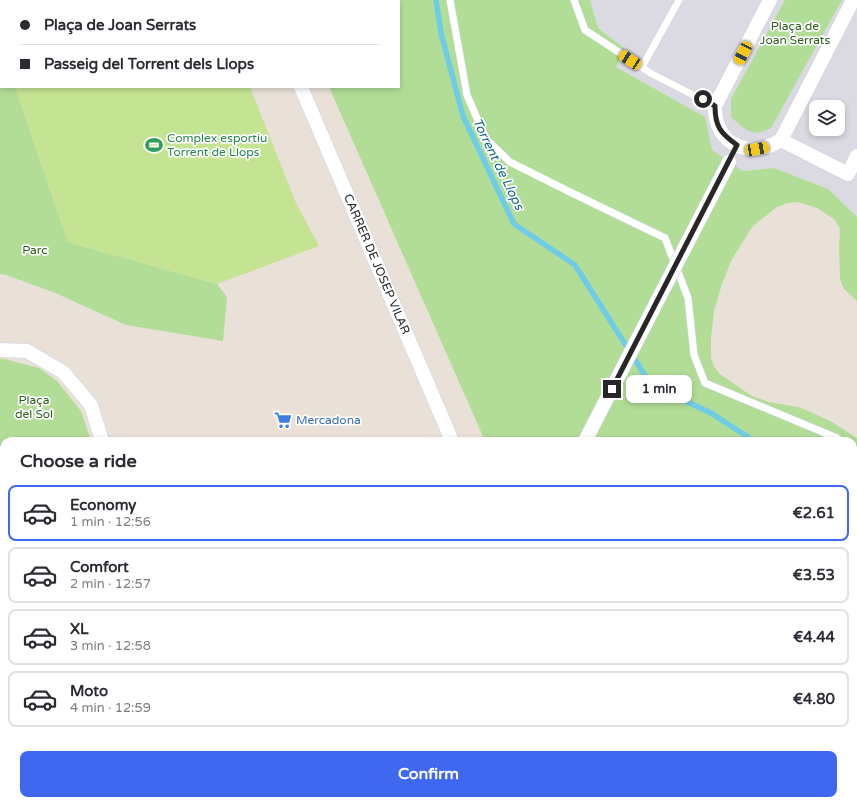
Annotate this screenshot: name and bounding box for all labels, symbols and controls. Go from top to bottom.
text: Plaça de Joan Serrats [44,16,196,34]
park label: Plaça de Joan Serrats [760,19,830,47]
car [732,40,754,66]
car [617,48,643,72]
text: Passeig del Torrent dels Llops [44,55,254,73]
route start [694,90,712,108]
map controls [809,100,845,136]
button: layers [809,100,845,136]
water label: Torrent de Llops [469,115,527,213]
place label: Complex esportiu Torrent de Llops [167,131,267,159]
sports icon: Complex esportiu Torrent de Llops [144,135,164,155]
car [744,141,770,157]
street label: CARRER DE JOSEP VILAR [341,192,413,336]
park label: Parc [22,243,48,257]
callout: 1 min [626,375,692,403]
route end [603,380,621,398]
text: 1 min [642,381,676,397]
park label: Plaça del Sol [15,393,53,421]
supermarket icon: Mercadona [273,410,293,430]
place label: Mercadona [296,413,361,427]
text: Choose a ride [20,450,137,472]
icon: car [22,495,58,531]
text: Economy [70,496,136,514]
text: €2.61 [793,504,835,522]
text: 1 min · 12:56 [70,514,151,530]
icon: car [22,557,58,593]
text: Comfort [70,558,129,576]
text: €3.53 [793,566,835,584]
text: 2 min · 12:57 [70,576,151,592]
icon: car [22,619,58,655]
text: XL [70,620,89,638]
text: €4.44 [793,628,835,646]
text: 3 min · 12:58 [70,638,151,654]
icon: car [22,681,58,717]
text: Moto [70,682,108,700]
text: €4.80 [793,690,835,708]
text: 4 min · 12:59 [70,700,151,716]
button: Confirm [20,751,837,797]

